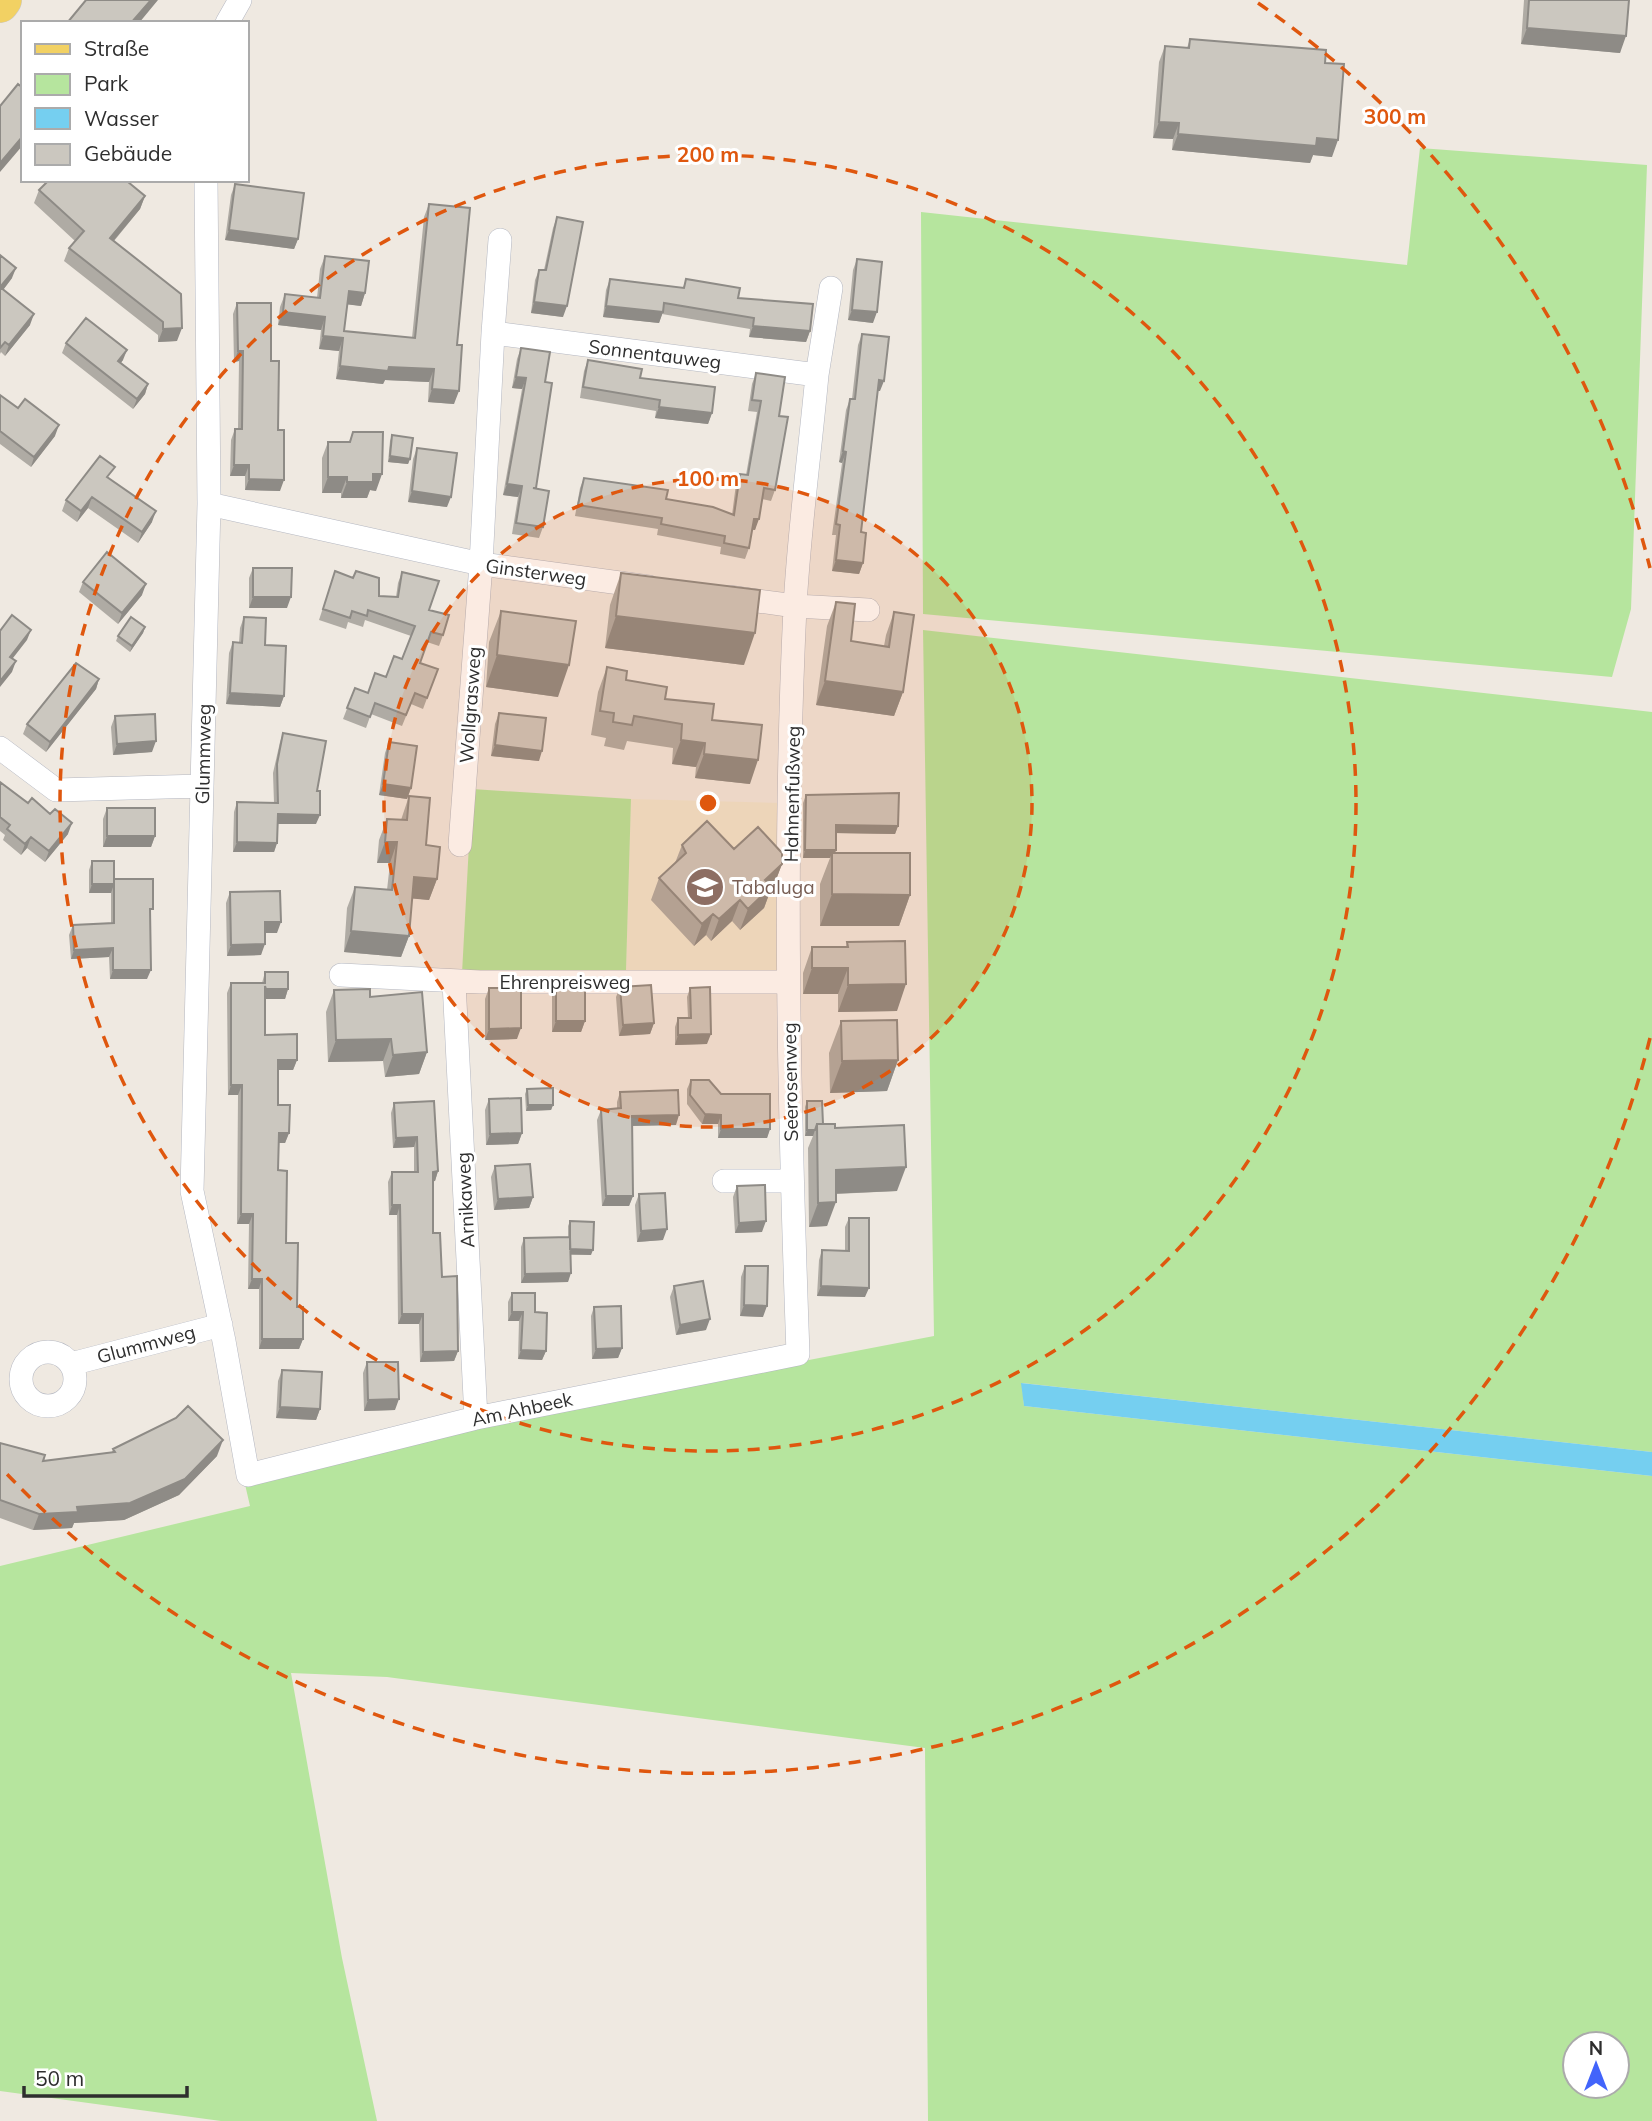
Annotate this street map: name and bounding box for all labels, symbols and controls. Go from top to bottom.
legend [21,21,248,182]
text: Straße [84,35,149,61]
text: Park [84,70,128,96]
text: 300 m [1364,103,1426,129]
text: Wasser [84,105,159,131]
text: Gebäude [84,140,172,166]
text: 200 m [677,141,739,167]
street label: Sonnentauweg [587,334,723,374]
text: 100 m [677,465,739,491]
street label: Ginsterweg [484,553,588,591]
street label: Wollgrasweg [454,646,486,764]
street label: Glummweg [190,703,216,805]
street label: Hahnenfußweg [779,725,805,863]
centre of rings [696,791,720,815]
school or university icon: Tabaluga [684,866,726,908]
place label: Tabaluga [732,875,815,899]
street label: Ehrenpreisweg [500,970,630,994]
street label: Seerosenweg [777,1022,803,1142]
street label: Arnikaweg [451,1152,479,1248]
street label: Glummweg [94,1319,198,1369]
street label: Am Ahbeek [469,1387,575,1431]
north arrow [1561,2030,1631,2100]
text: N [1589,2036,1603,2060]
scale bar [24,2054,187,2098]
text: 50 m [35,2065,84,2091]

